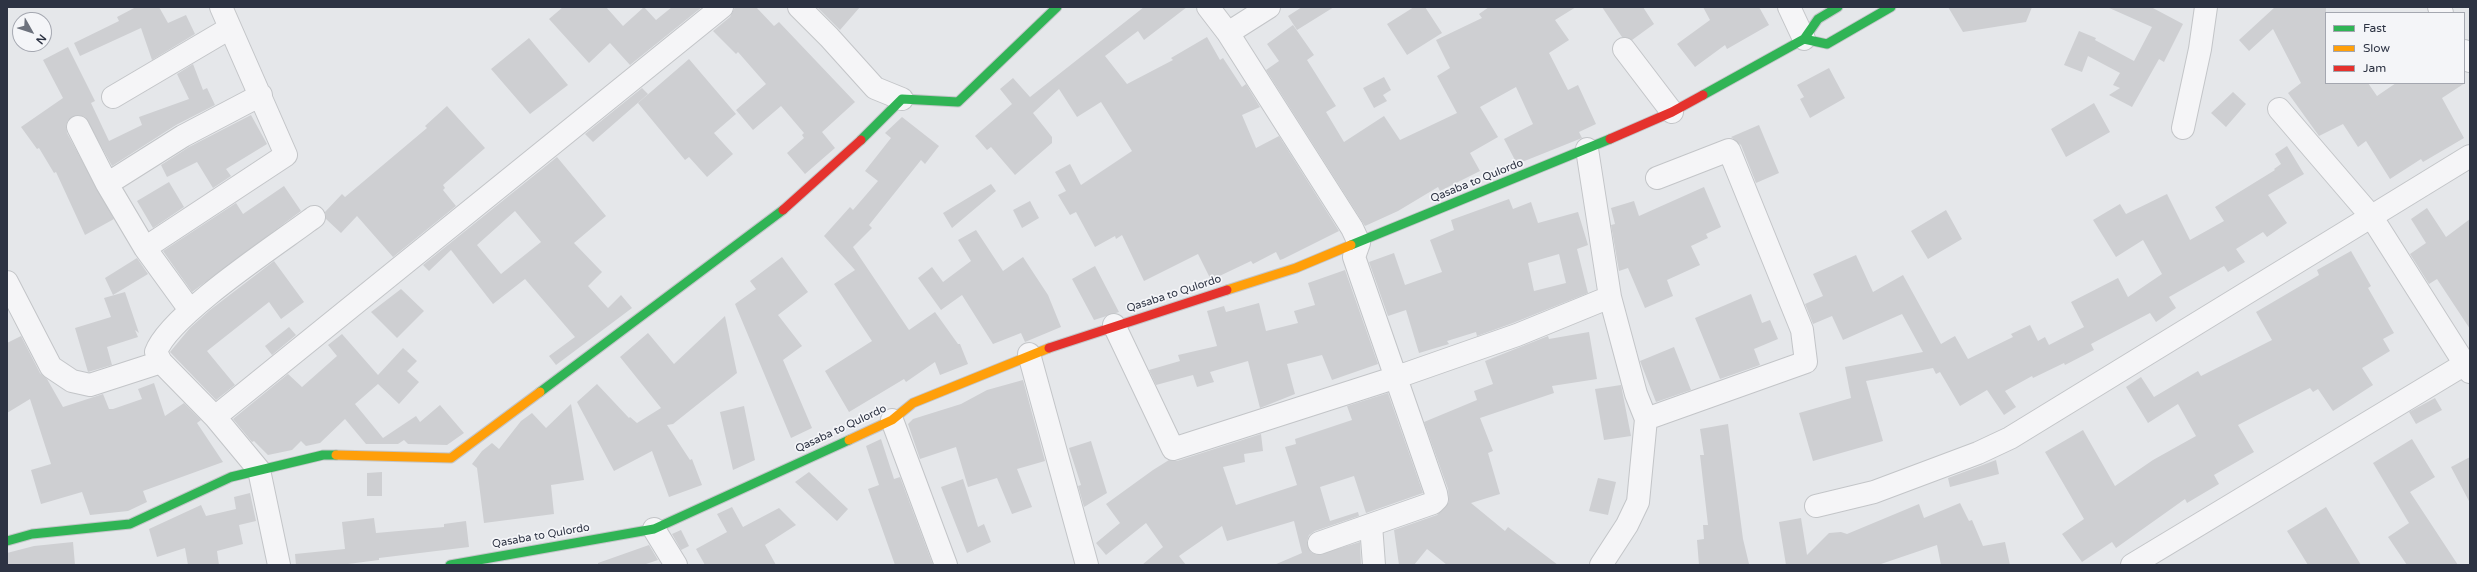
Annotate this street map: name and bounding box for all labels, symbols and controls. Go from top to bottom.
north arrow [12,12,52,52]
legend [2325,12,2465,84]
text: Fast [2363,21,2386,35]
text: N [33,32,49,47]
text: Slow [2363,41,2390,55]
text: Jam [2363,61,2386,75]
street label: Qasaba to Qulordo [1429,156,1525,206]
street label: Qasaba to Qulordo [1125,272,1223,316]
street label: Qasaba to Qulordo [793,402,889,456]
street label: Qasaba to Qulordo [491,521,591,551]

